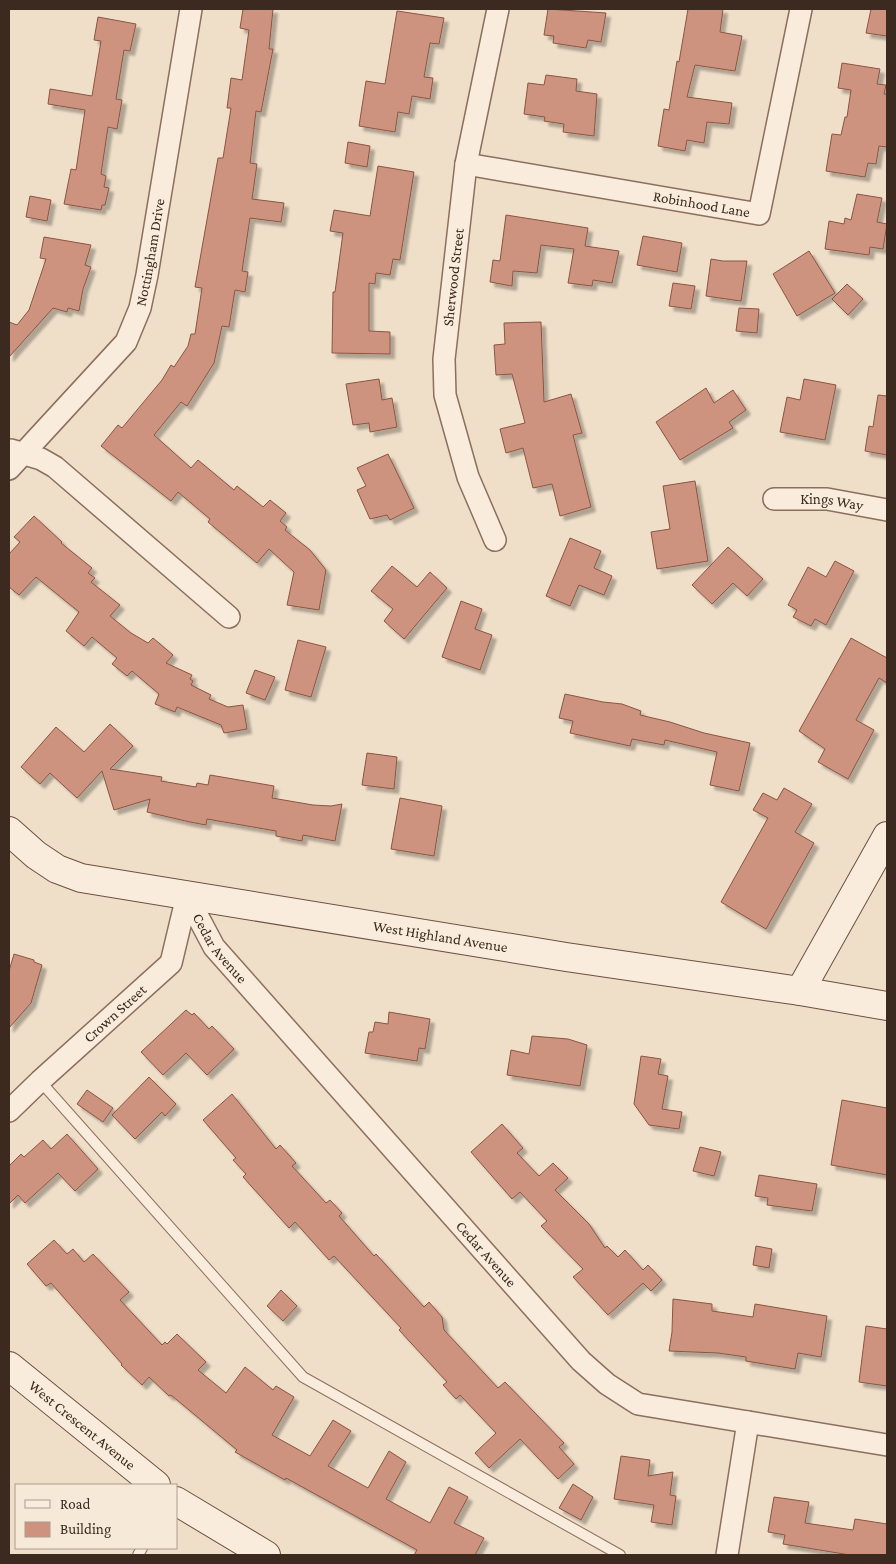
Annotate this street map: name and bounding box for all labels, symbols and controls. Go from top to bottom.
street label: Robinhood Lane [652,188,752,220]
street label: Nottingham Drive [133,197,168,308]
street label: Sherwood Street [440,226,467,327]
street label: Kings Way [800,491,865,514]
street label: Cedar Avenue [190,911,251,987]
street label: West Highland Avenue [372,918,509,955]
street label: Crown Street [80,981,150,1046]
street label: Cedar Avenue [453,1218,520,1291]
street label: West Crescent Avenue [26,1377,139,1473]
legend [15,1484,178,1549]
text: Road [60,1496,91,1512]
text: Building [60,1521,111,1538]

